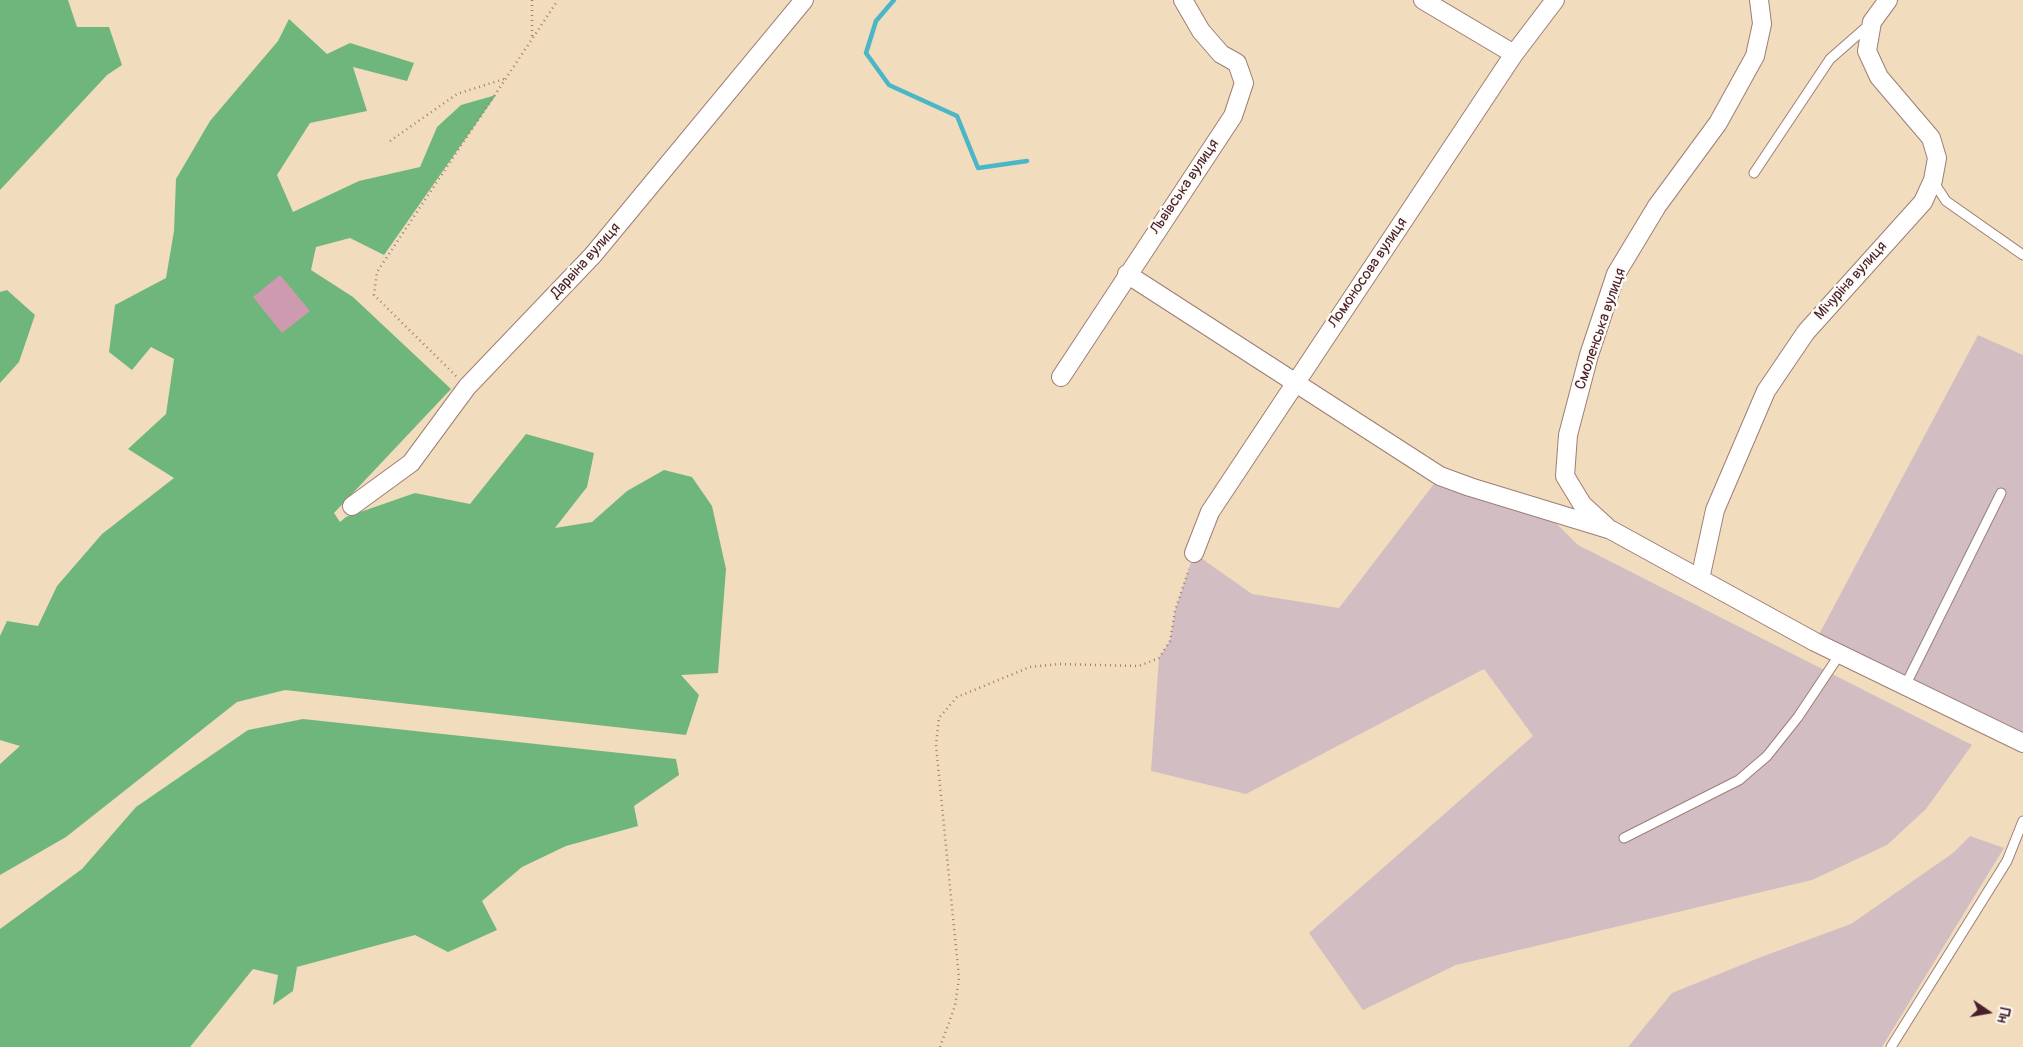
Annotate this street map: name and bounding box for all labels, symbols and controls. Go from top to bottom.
street label: Львівська вулиця [1147,136,1223,238]
street label: Ломоносова вулиця [1325,215,1411,331]
street label: Дарвіна вулиця [547,219,625,303]
street label: Мічуріна вулиця [1811,238,1891,324]
street label: Смоленська вулиця [1572,266,1630,392]
north arrow [1963,987,2013,1037]
text: Пн [1993,1006,2013,1025]

